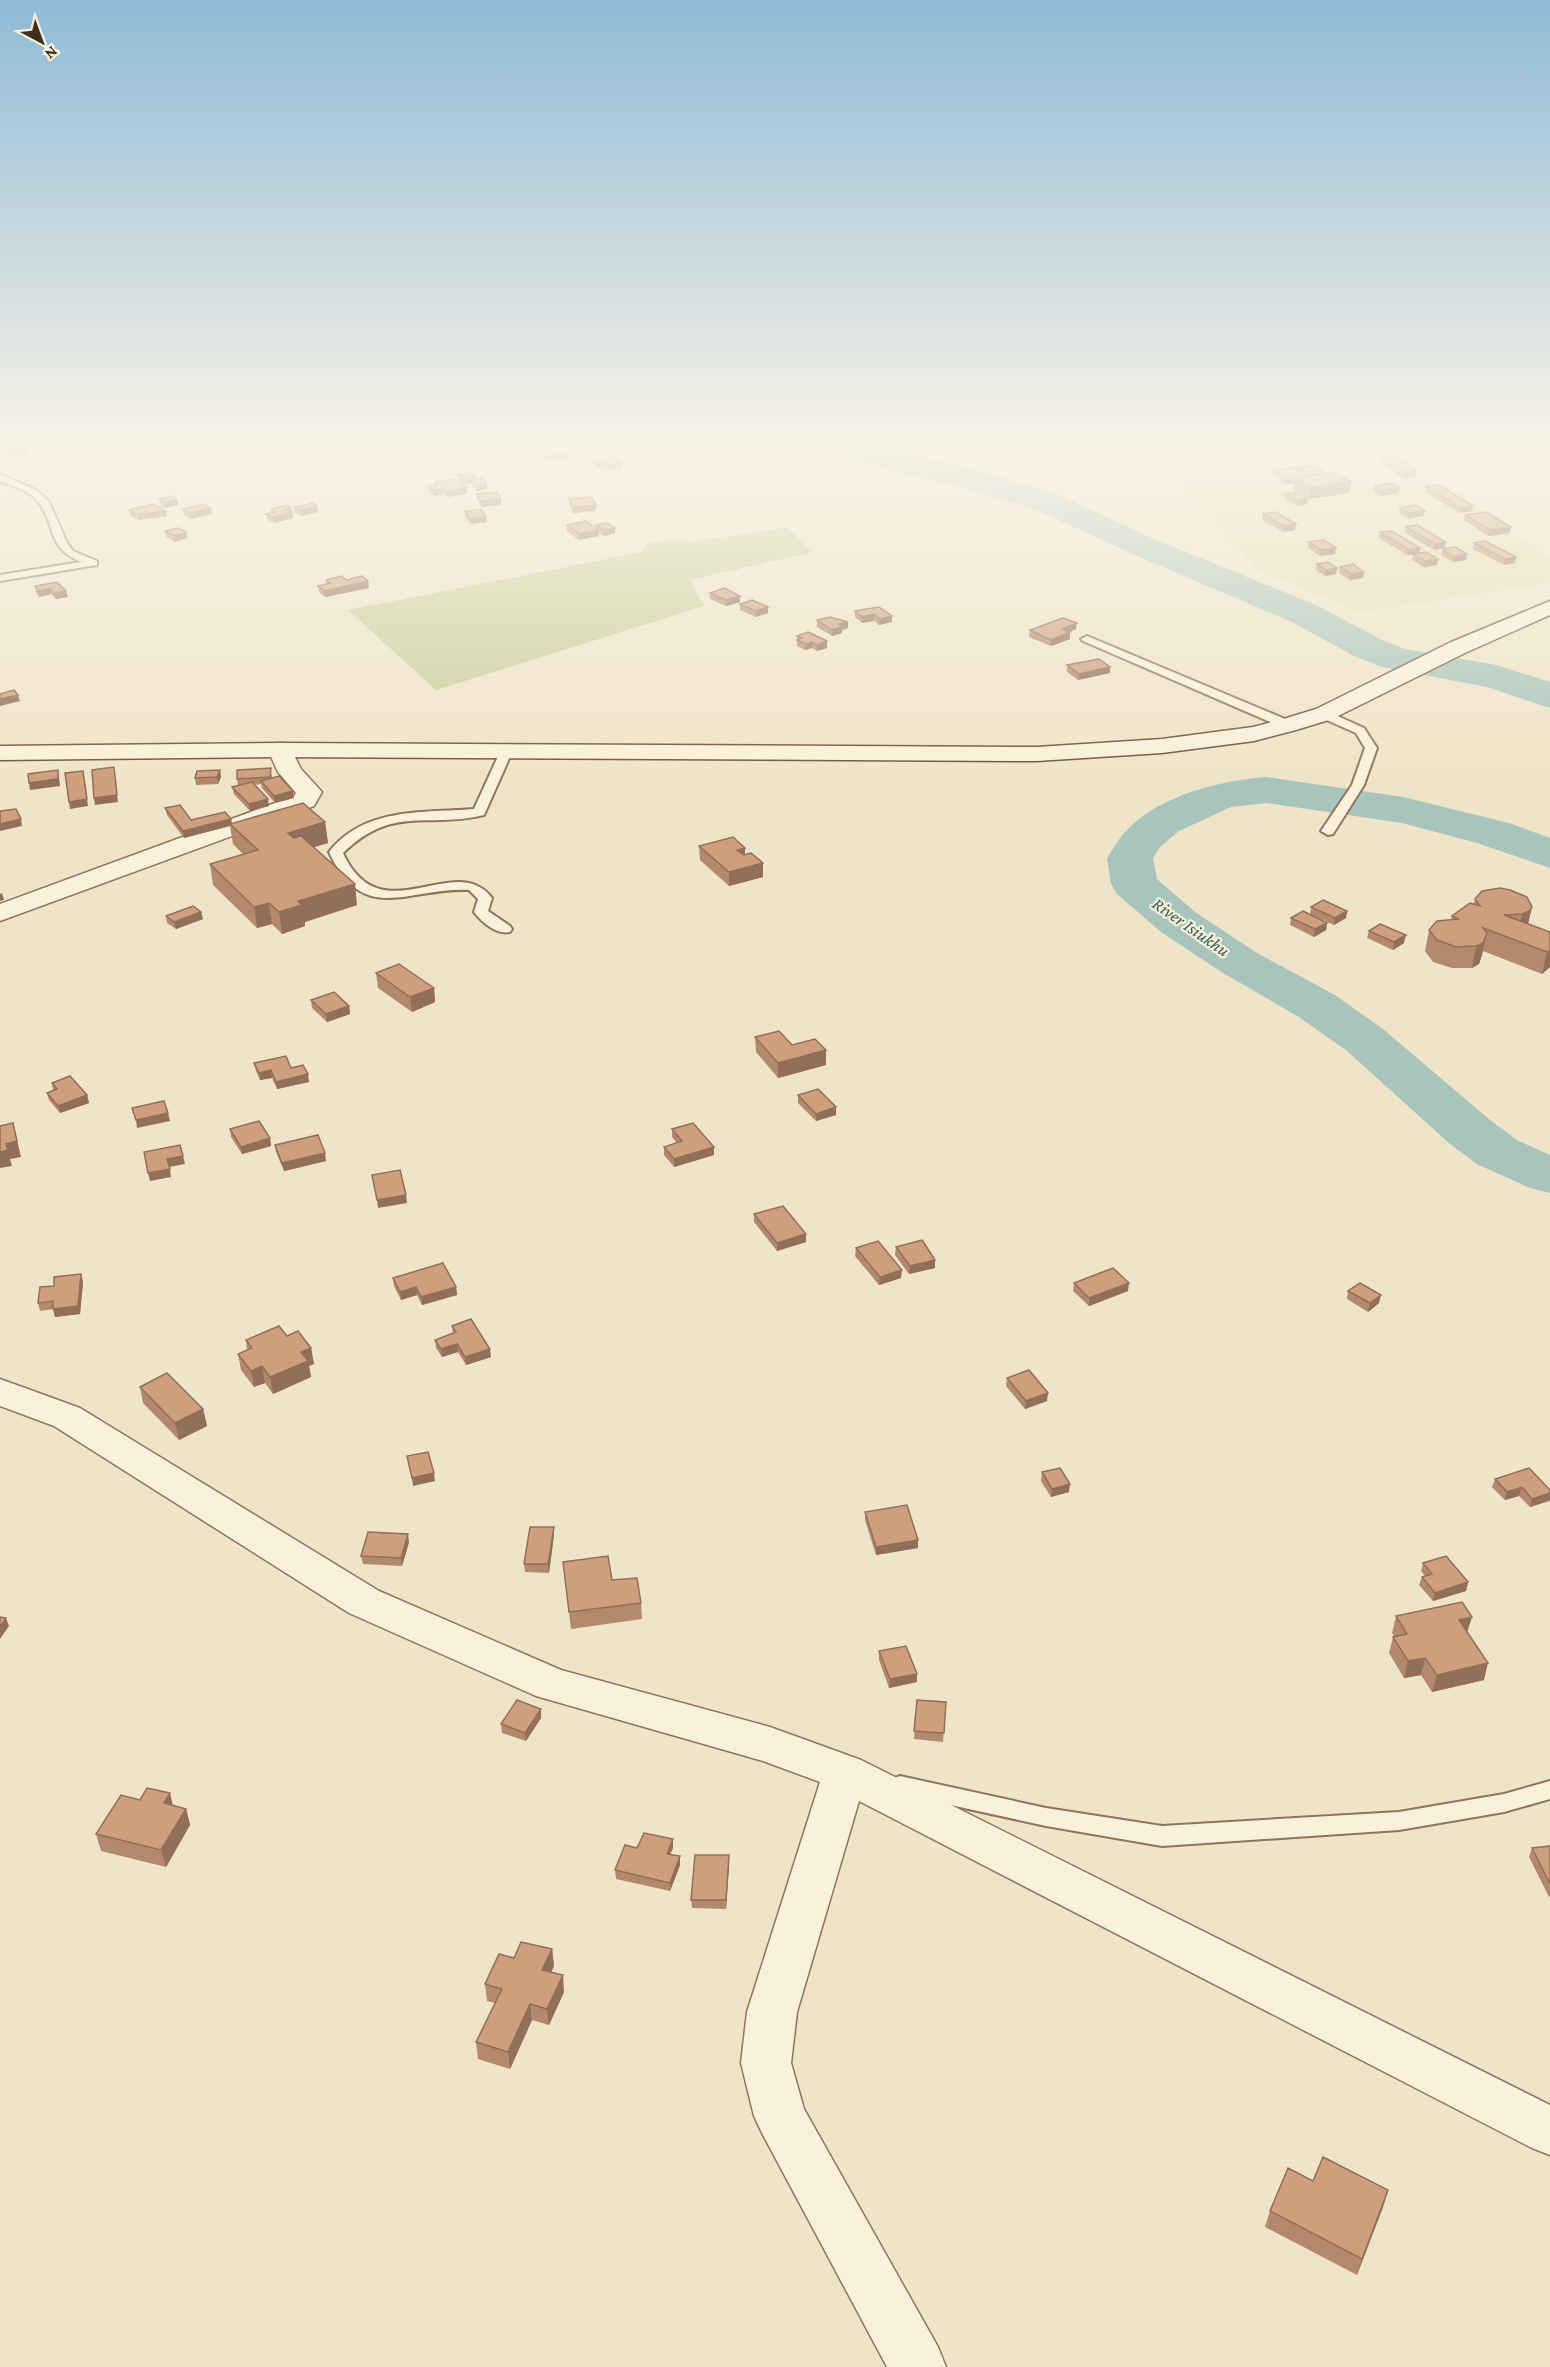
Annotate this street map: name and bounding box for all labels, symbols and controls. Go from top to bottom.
north arrow [12,12,72,72]
text: N [42,43,61,63]
water label: River Isiukhu [1149,893,1233,961]

